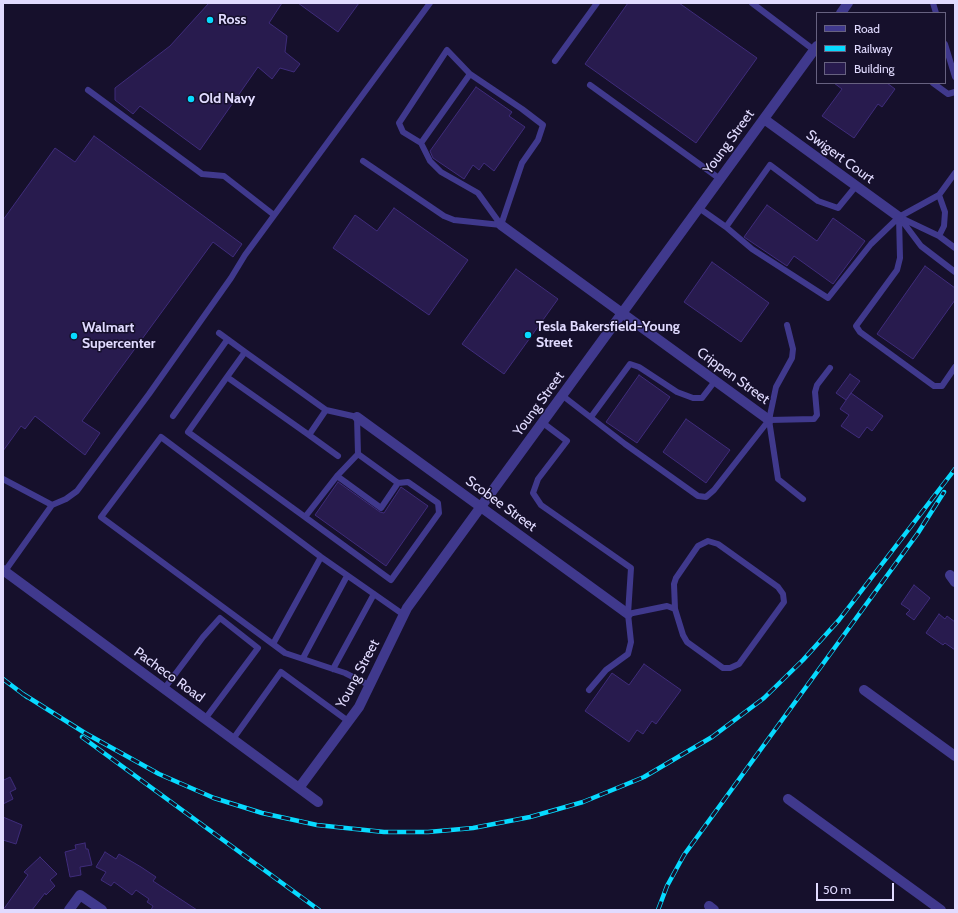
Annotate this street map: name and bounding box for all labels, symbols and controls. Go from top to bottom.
place label: Ross [218,12,246,28]
legend [816,12,946,84]
marker: Ross [205,15,215,25]
text: Road [854,21,880,36]
text: Railway [854,41,892,56]
text: Building [854,61,895,76]
place label: Old Navy [199,91,255,107]
marker: Old Navy [186,94,196,104]
street label: Young Street [700,106,758,178]
street label: Swigert Court [803,127,877,187]
place label: Tesla Bakersfield-Young Street [536,319,680,352]
place label: Walmart Supercenter [82,320,155,352]
marker: Tesla Bakersfield-Young Street [523,330,533,340]
marker: Walmart Supercenter [69,331,79,341]
street label: Crippen Street [693,344,773,408]
street label: Young Street [510,368,568,440]
street label: Scobee Street [462,473,540,535]
street label: Young Street [333,637,383,711]
street label: Pacheco Road [130,644,208,706]
scale bar [818,875,896,901]
text: 50 m [823,882,851,897]

